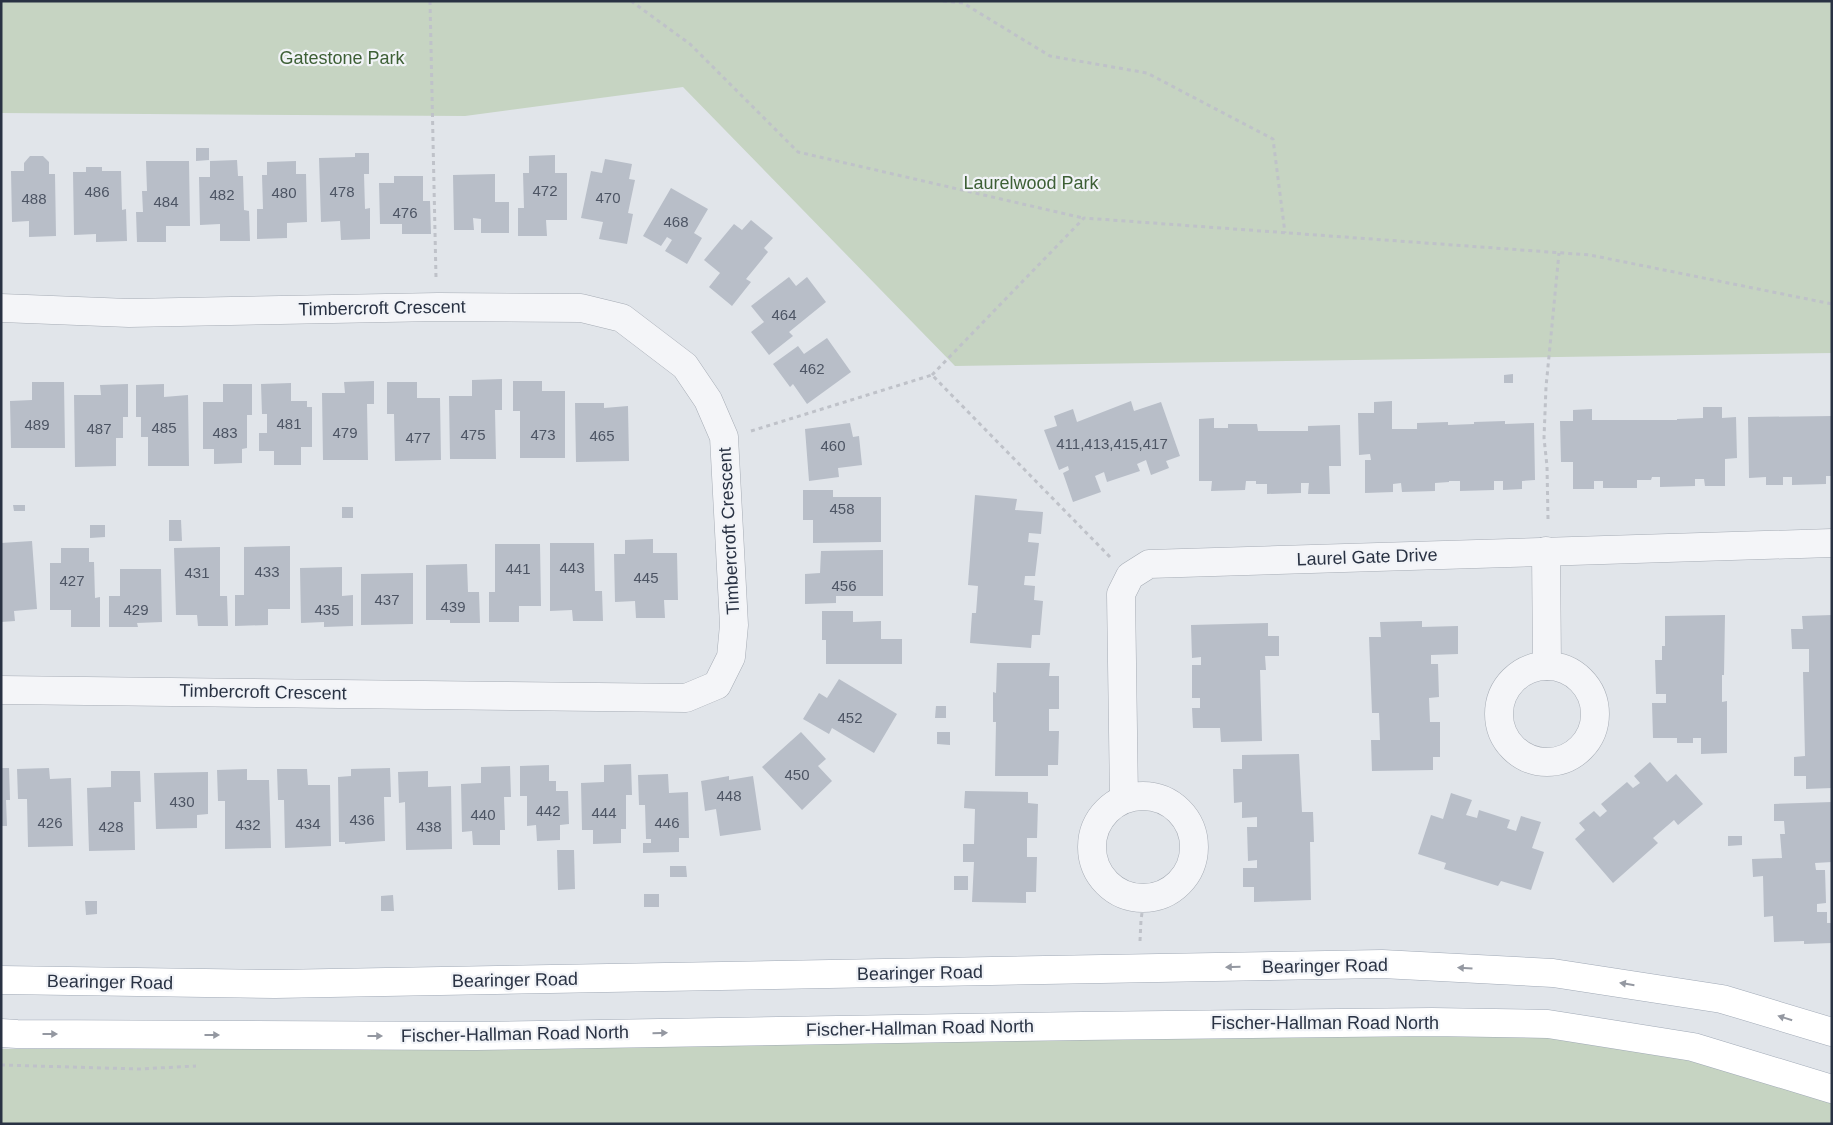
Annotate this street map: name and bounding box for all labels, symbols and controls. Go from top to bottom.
park label: Gatestone Park [279,48,406,68]
park label: Laurelwood Park [963,173,1100,193]
house number: 472 [532,182,558,199]
house number: 486 [84,183,110,200]
house number: 478 [329,183,355,200]
house number: 480 [271,184,297,201]
house number: 482 [209,186,235,203]
house number: 470 [595,189,621,206]
house number: 488 [21,190,47,207]
house number: 484 [153,193,179,210]
house number: 476 [392,204,418,221]
house number: 468 [663,213,689,230]
street label: Timbercroft Crescent [298,297,466,319]
house number: 464 [771,306,797,323]
house number: 462 [799,360,825,377]
house number: 481 [276,415,302,432]
house number: 489 [24,416,50,433]
house number: 485 [151,419,177,436]
house number: 487 [86,420,112,437]
house number: 483 [212,424,238,441]
house number: 479 [332,424,358,441]
house number: 475 [460,426,486,443]
house number: 473 [530,426,556,443]
house number: 465 [589,427,615,444]
house number: 477 [405,429,431,446]
house number: 411,413,415,417 [1056,435,1168,452]
house number: 460 [820,437,846,454]
street label: Timbercroft Crescent [715,447,743,615]
house number: 458 [829,500,855,517]
street label: Laurel Gate Drive [1296,545,1438,569]
house number: 443 [559,559,585,576]
house number: 441 [505,560,531,577]
house number: 433 [254,563,280,580]
house number: 431 [184,564,210,581]
house number: 445 [633,569,659,586]
house number: 427 [59,572,85,589]
house number: 456 [831,577,857,594]
house number: 437 [374,591,400,608]
house number: 439 [440,598,466,615]
house number: 429 [123,601,149,618]
house number: 435 [314,601,340,618]
street label: Timbercroft Crescent [179,681,347,703]
house number: 452 [837,709,863,726]
house number: 450 [784,766,810,783]
house number: 448 [716,787,742,804]
house number: 430 [169,793,195,810]
house number: 442 [535,802,561,819]
house number: 444 [591,804,617,821]
house number: 440 [470,806,496,823]
house number: 436 [349,811,375,828]
house number: 426 [37,814,63,831]
house number: 446 [654,814,680,831]
house number: 434 [295,815,321,832]
house number: 432 [235,816,261,833]
house number: 428 [98,818,124,835]
house number: 438 [416,818,442,835]
street label: Bearinger Road [1262,955,1388,977]
street label: Bearinger Road [857,962,983,984]
one-way arrow [1224,963,1240,971]
one-way arrow [1457,964,1473,972]
street label: Bearinger Road [452,969,578,991]
street label: Bearinger Road [47,971,173,993]
one-way arrow [1618,980,1634,988]
street label: Fischer-Hallman Road North [1211,1013,1439,1033]
one-way arrow [1777,1014,1792,1022]
street label: Fischer-Hallman Road North [806,1016,1034,1040]
street label: Fischer-Hallman Road North [401,1022,629,1046]
one-way arrow [652,1029,668,1037]
one-way arrow [42,1030,58,1038]
one-way arrow [205,1031,221,1039]
one-way arrow [367,1032,383,1040]

